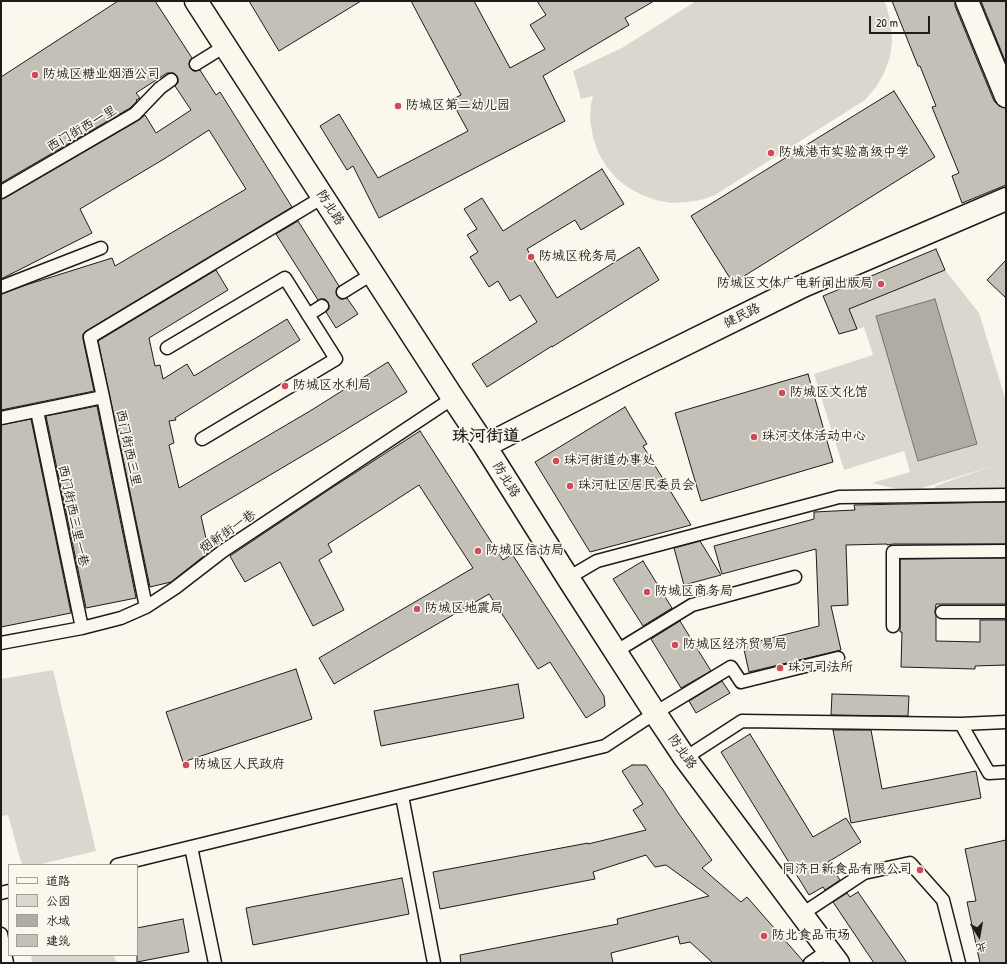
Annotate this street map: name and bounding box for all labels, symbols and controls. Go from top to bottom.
scale bar [871,8,932,34]
text: 20 m [876,14,898,31]
place label: 防城区糖业烟酒公司 [43,67,160,83]
marker: 防城区糖业烟酒公司 [30,70,40,80]
place label: 防城区第二幼儿园 [406,98,510,114]
marker: 防城区第二幼儿园 [393,101,403,111]
street label: 西门街西一里 [44,103,120,155]
place label: 防城港市实验高级中学 [779,145,909,161]
marker: 防城港市实验高级中学 [766,148,776,158]
street label: 防北路 [313,187,347,229]
place label: 防城区税务局 [539,249,617,265]
marker: 防城区税务局 [526,252,536,262]
place label: 防城区文体广电新闻出版局 [717,276,873,292]
marker: 防城区文体广电新闻出版局 [876,279,886,289]
street label: 健民路 [721,300,763,332]
place label: 防城区水利局 [293,378,371,394]
marker: 防城区水利局 [280,381,290,391]
place label: 防城区文化馆 [790,385,868,401]
marker: 防城区文化馆 [777,388,787,398]
street label: 西门街西三里 [112,408,144,488]
district label: 珠河街道 [452,426,520,446]
place label: 珠河文体活动中心 [762,429,866,445]
marker: 珠河文体活动中心 [749,432,759,442]
place label: 珠河街道办事处 [564,453,655,469]
marker: 珠河街道办事处 [551,456,561,466]
street label: 防北路 [489,459,523,501]
street label: 西门街西三里一巷 [55,464,91,568]
place label: 珠河社区居民委员会 [578,478,695,494]
marker: 珠河社区居民委员会 [565,481,575,491]
street label: 烟新街一巷 [197,507,259,557]
place label: 防城区信访局 [486,543,564,559]
marker: 防城区信访局 [473,546,483,556]
place label: 防城区商务局 [655,584,733,600]
marker: 防城区商务局 [642,587,652,597]
place label: 防城区地震局 [425,601,503,617]
marker: 防城区地震局 [412,604,422,614]
place label: 防城区经济贸易局 [683,637,787,653]
marker: 防城区经济贸易局 [670,640,680,650]
place label: 珠河司法所 [788,660,853,676]
marker: 珠河司法所 [775,663,785,673]
street label: 防北路 [664,732,700,772]
place label: 防城区人民政府 [194,757,285,773]
marker: 防城区人民政府 [181,760,191,770]
place label: 同济日新食品有限公司 [782,862,912,878]
legend [8,864,138,956]
marker: 同济日新食品有限公司 [915,865,925,875]
text: 道路 [46,872,70,889]
text: 公园 [46,892,70,909]
text: 水域 [46,912,70,929]
north arrow [959,916,999,956]
place label: 防北食品市场 [772,928,850,944]
marker: 防北食品市场 [759,931,769,941]
text: 建筑 [46,932,70,949]
text: 北 [975,940,988,956]

